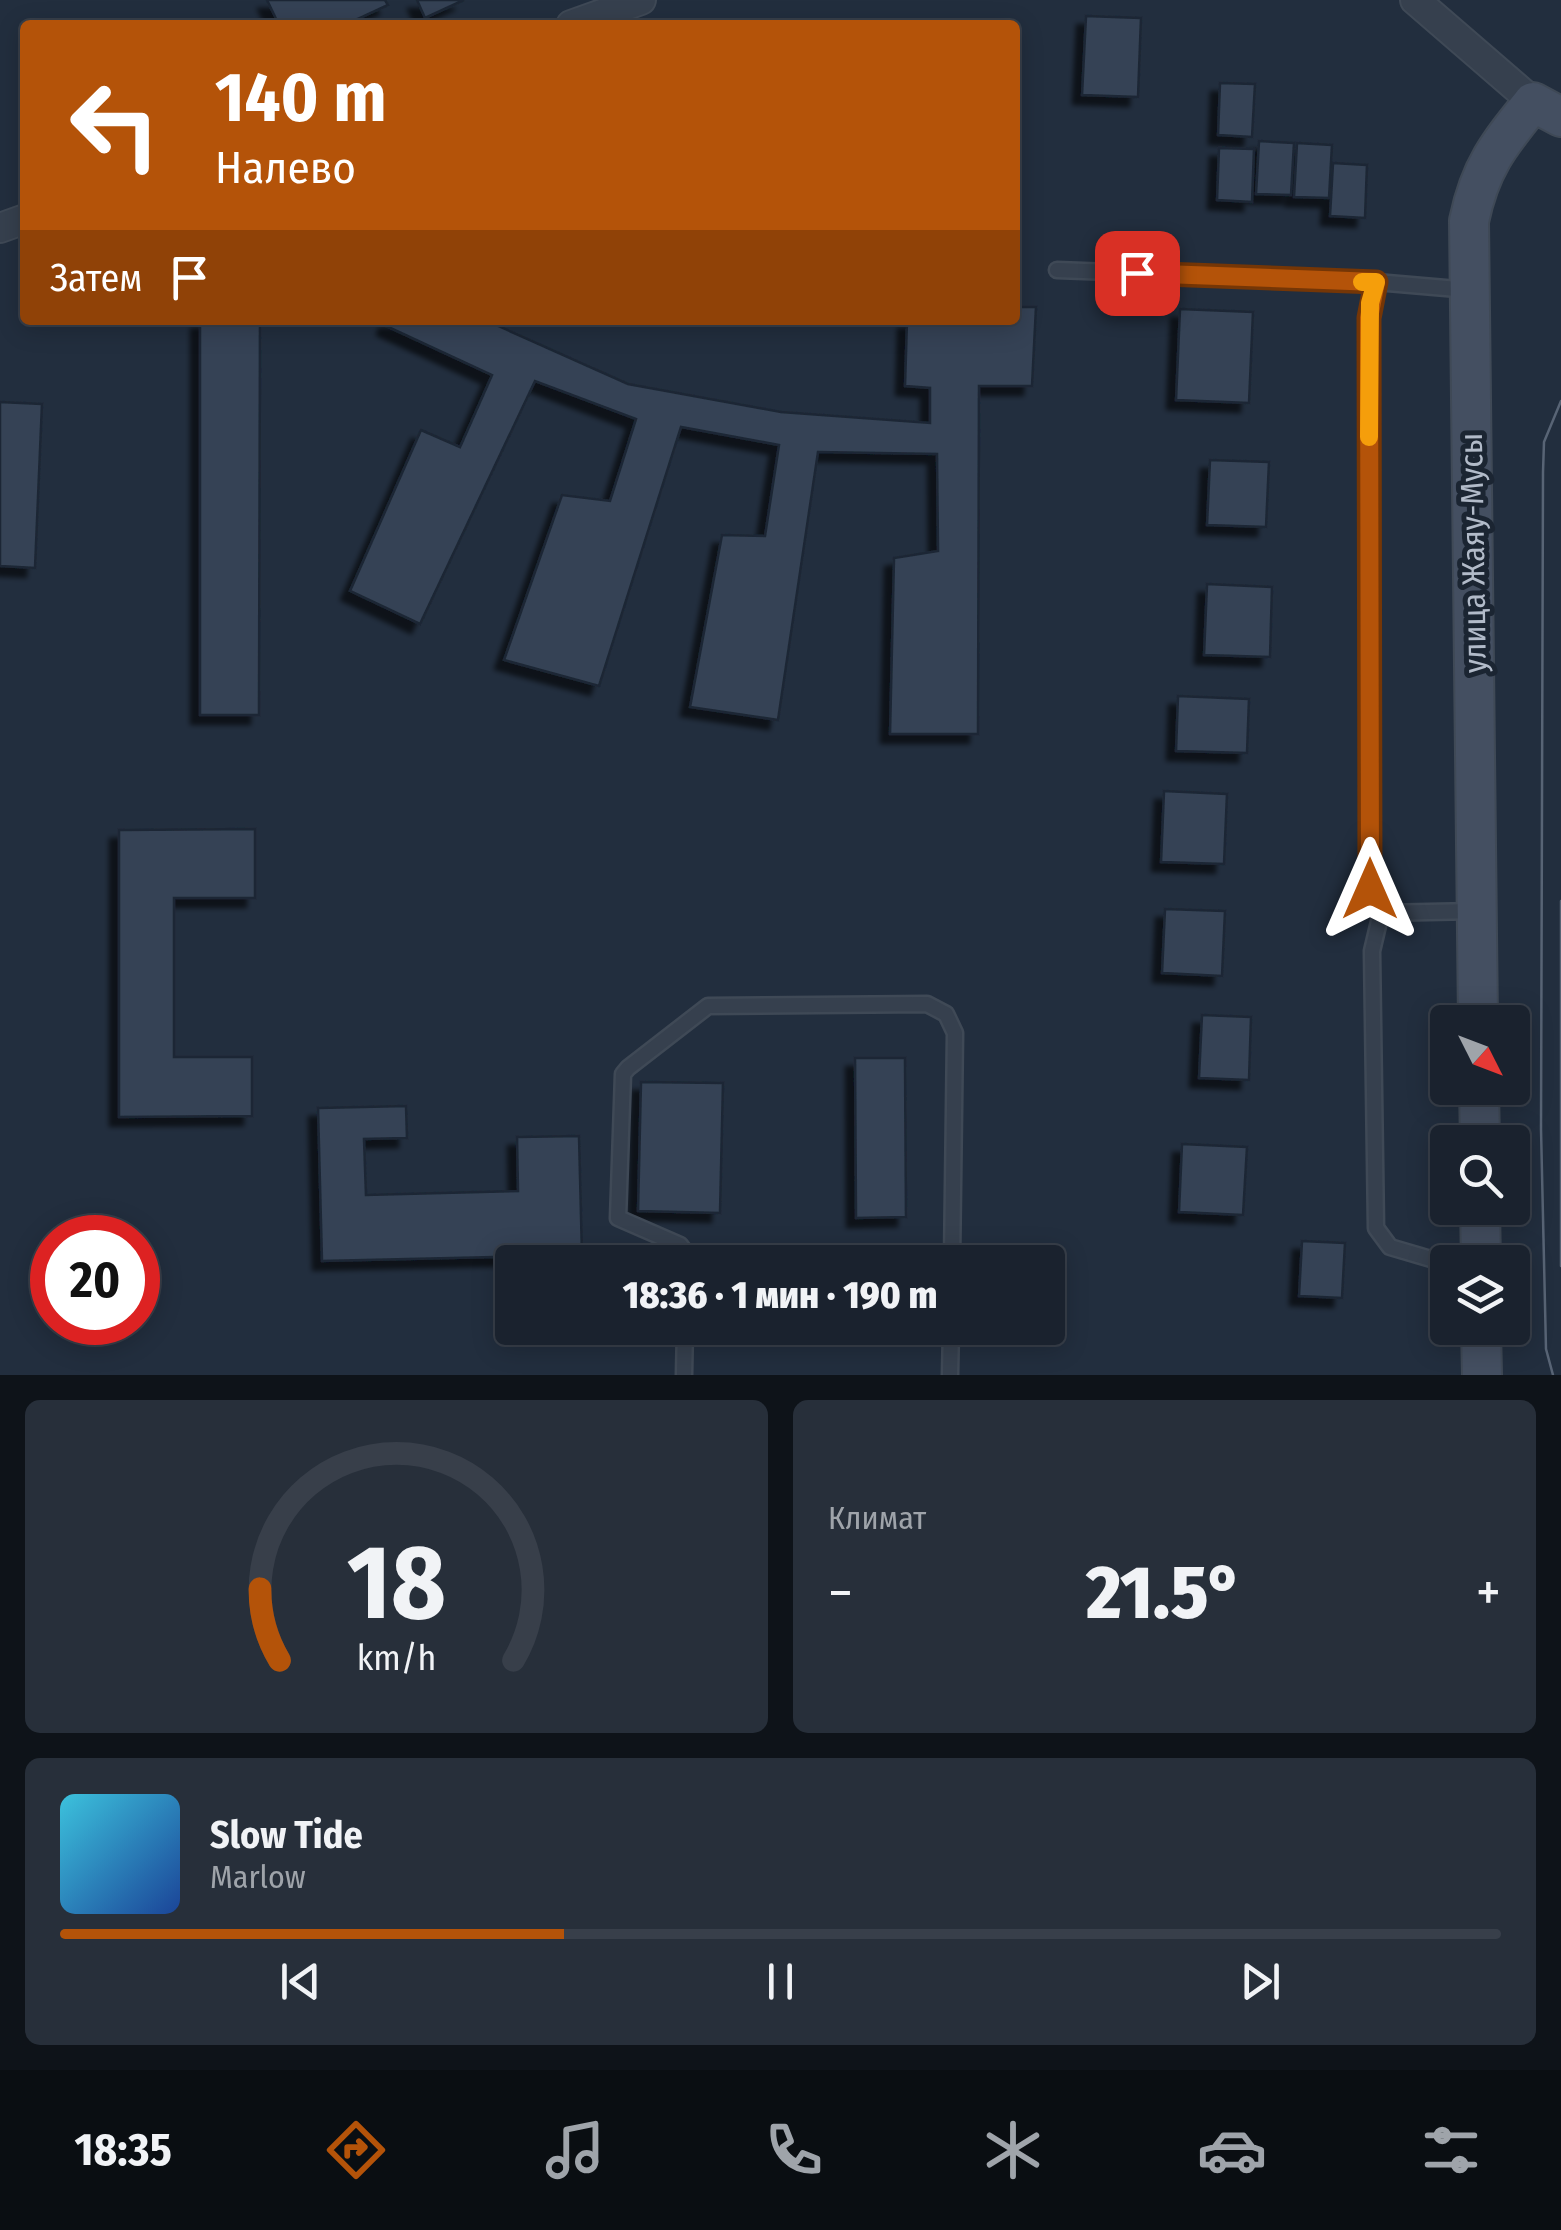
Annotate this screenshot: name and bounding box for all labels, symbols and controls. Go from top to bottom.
text: 140 m [215,56,387,140]
icon: left [50,60,180,190]
text: Налево [215,141,356,195]
pin [1095,231,1180,316]
icon: arrive [1110,246,1165,301]
icon: arrive [162,250,217,305]
text: Затем [50,255,142,301]
street label: улица Жаяу-Мусы [1452,432,1494,674]
position arrow [1318,837,1422,941]
north arrow [1430,1005,1530,1105]
map controls [1430,1005,1530,1345]
button: search [1430,1125,1530,1225]
speed limit sign: 20 [30,1215,160,1345]
button: layers [1430,1245,1530,1345]
text: 18:36 · 1 мин · 190 m [623,1272,937,1318]
text: Климат [828,1499,926,1537]
text: 18 [347,1521,446,1646]
text: 21.5° [1086,1548,1243,1638]
text: − [828,1560,853,1626]
text: + [1476,1560,1501,1626]
text: km/h [357,1637,436,1679]
text: Slow Tide [210,1812,363,1858]
text: Marlow [210,1858,306,1896]
icon: previous [273,1954,328,2009]
icon: pause [753,1954,808,2009]
icon: next [1233,1954,1288,2009]
icon: directions [321,2115,391,2185]
icon: music [540,2115,610,2185]
icon: phone [759,2115,829,2185]
icon: climate [978,2115,1048,2185]
icon: car [1197,2115,1267,2185]
icon: filters [1416,2115,1486,2185]
text: 18:35 [75,2123,172,2177]

